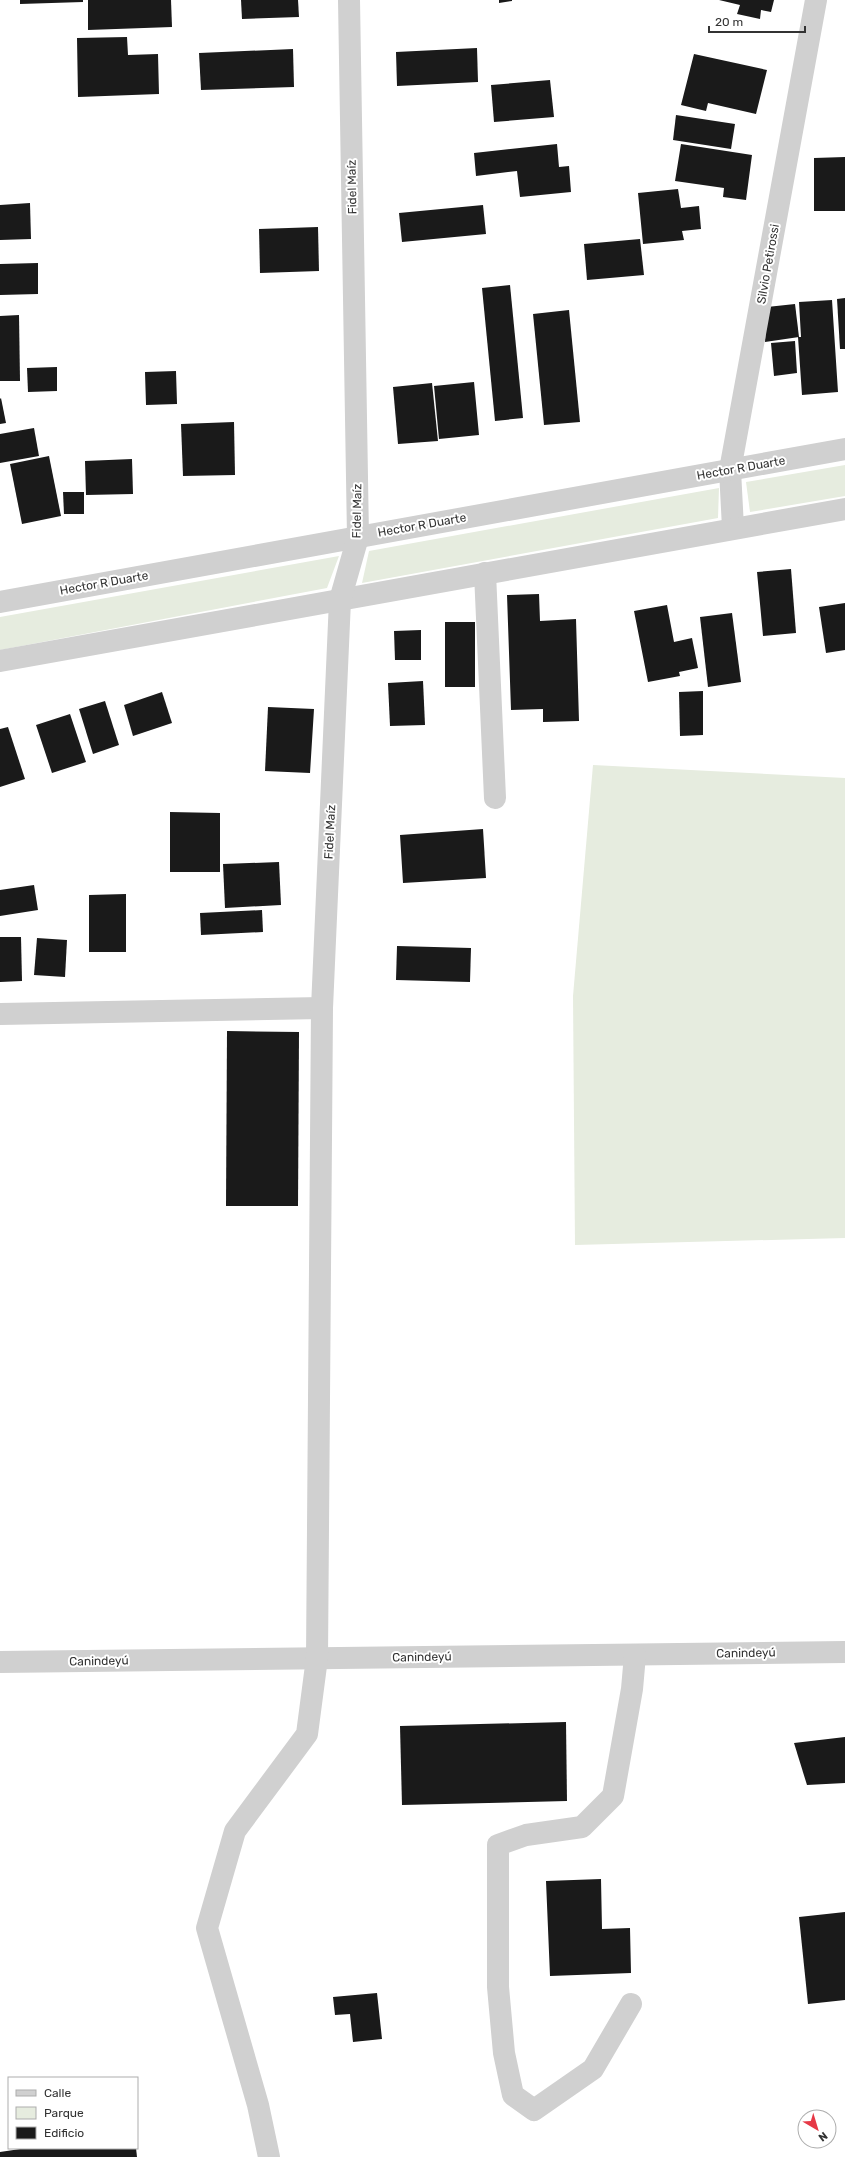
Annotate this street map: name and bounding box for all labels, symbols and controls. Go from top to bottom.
scale bar [709,8,805,34]
text: 20 m [715,15,743,29]
street label: Fidel Maíz [345,159,359,215]
street label: Silvio Petirossi [754,223,782,305]
street label: Hector R Duarte [696,453,787,483]
street label: Fidel Maíz [350,483,364,539]
street label: Hector R Duarte [377,510,468,540]
street label: Hector R Duarte [59,568,150,598]
street label: Fidel Maíz [322,804,338,860]
street label: Canindeyú [716,1645,776,1661]
street label: Canindeyú [392,1649,452,1665]
street label: Canindeyú [69,1653,129,1669]
legend [8,2077,138,2149]
text: Calle [44,2086,71,2100]
text: Parque [44,2106,84,2120]
north arrow [797,2109,837,2149]
text: Edificio [44,2126,84,2140]
text: N [816,2129,830,2144]

